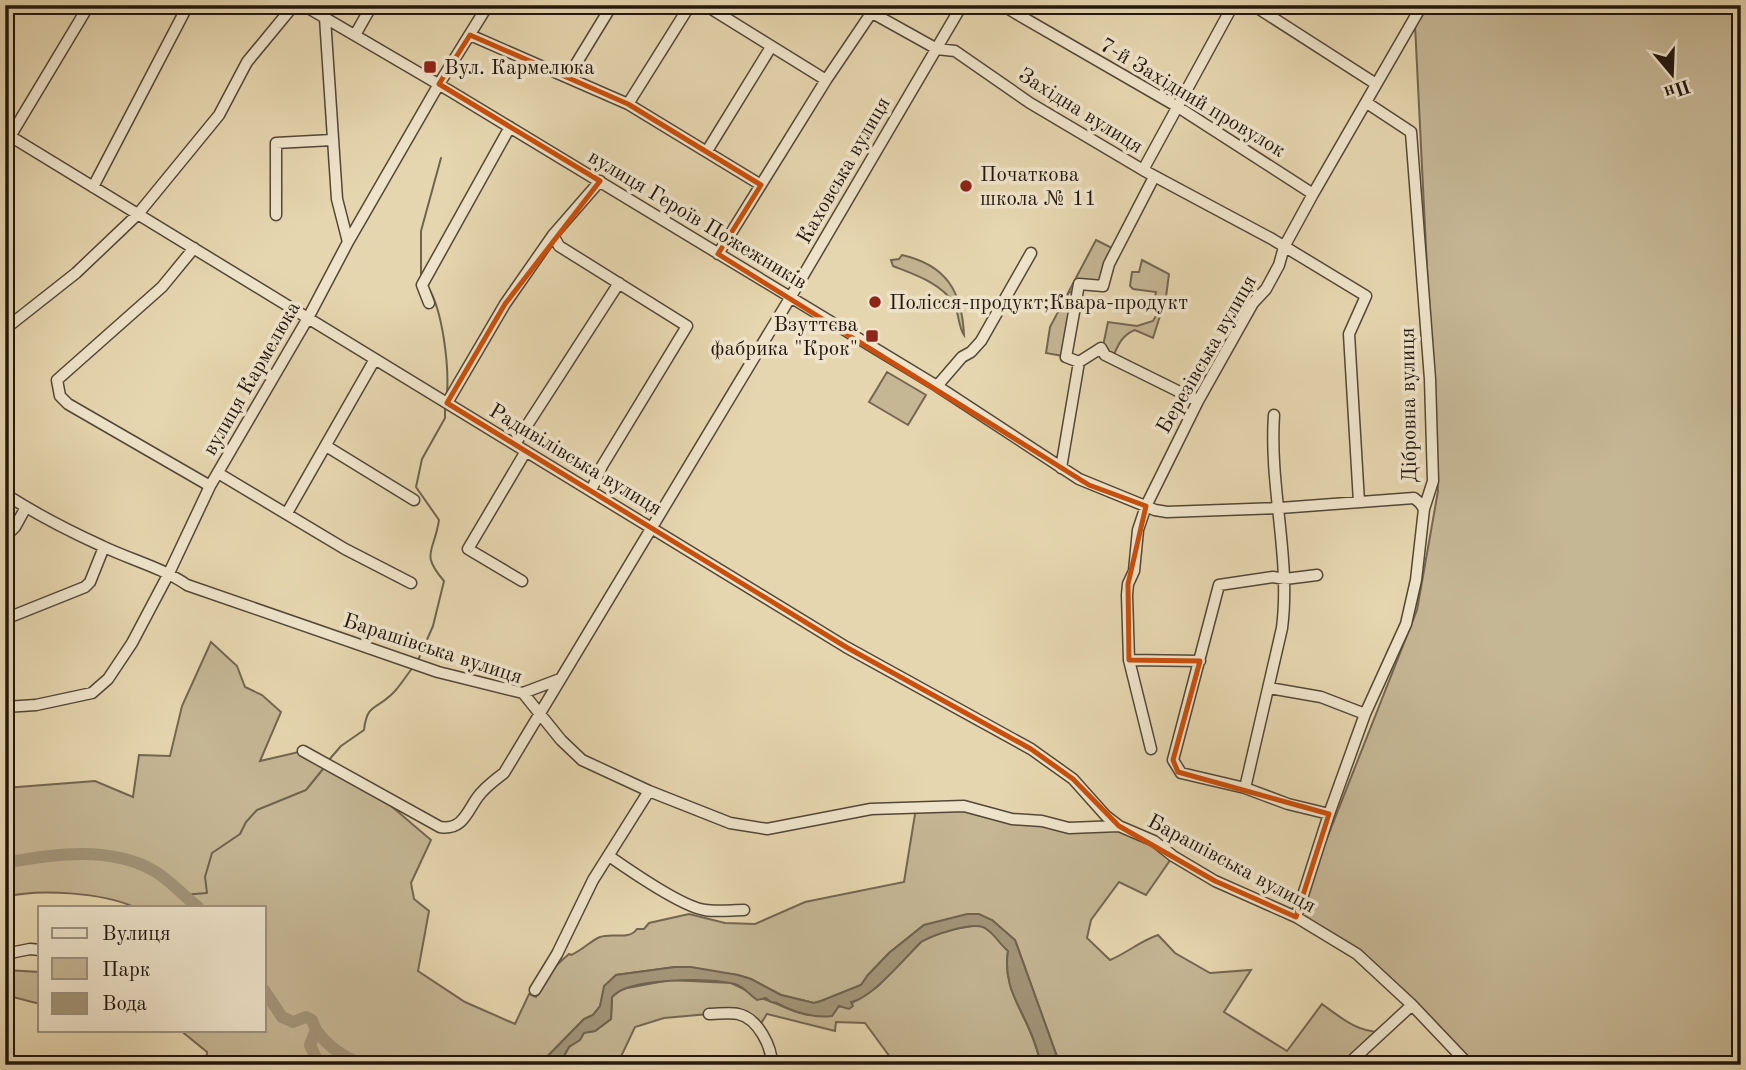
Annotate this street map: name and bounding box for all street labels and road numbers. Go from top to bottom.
street label: 7-й Західний провулок [1096,35,1289,162]
street label: Західна вулиця [1014,65,1146,158]
street label: Каховська вулиця [794,94,895,248]
street label: вулиця Героїв Пожежників [584,147,810,294]
street label: Березівська вулиця [1153,272,1261,437]
street label: вулиця Кармелюка [200,298,305,459]
street label: Дібровна вулиця [1398,327,1421,483]
street label: Радивілівська вулиця [485,400,665,520]
street label: Барашівська вулиця [340,611,525,688]
street label: Барашівська вулиця [1144,811,1319,918]

